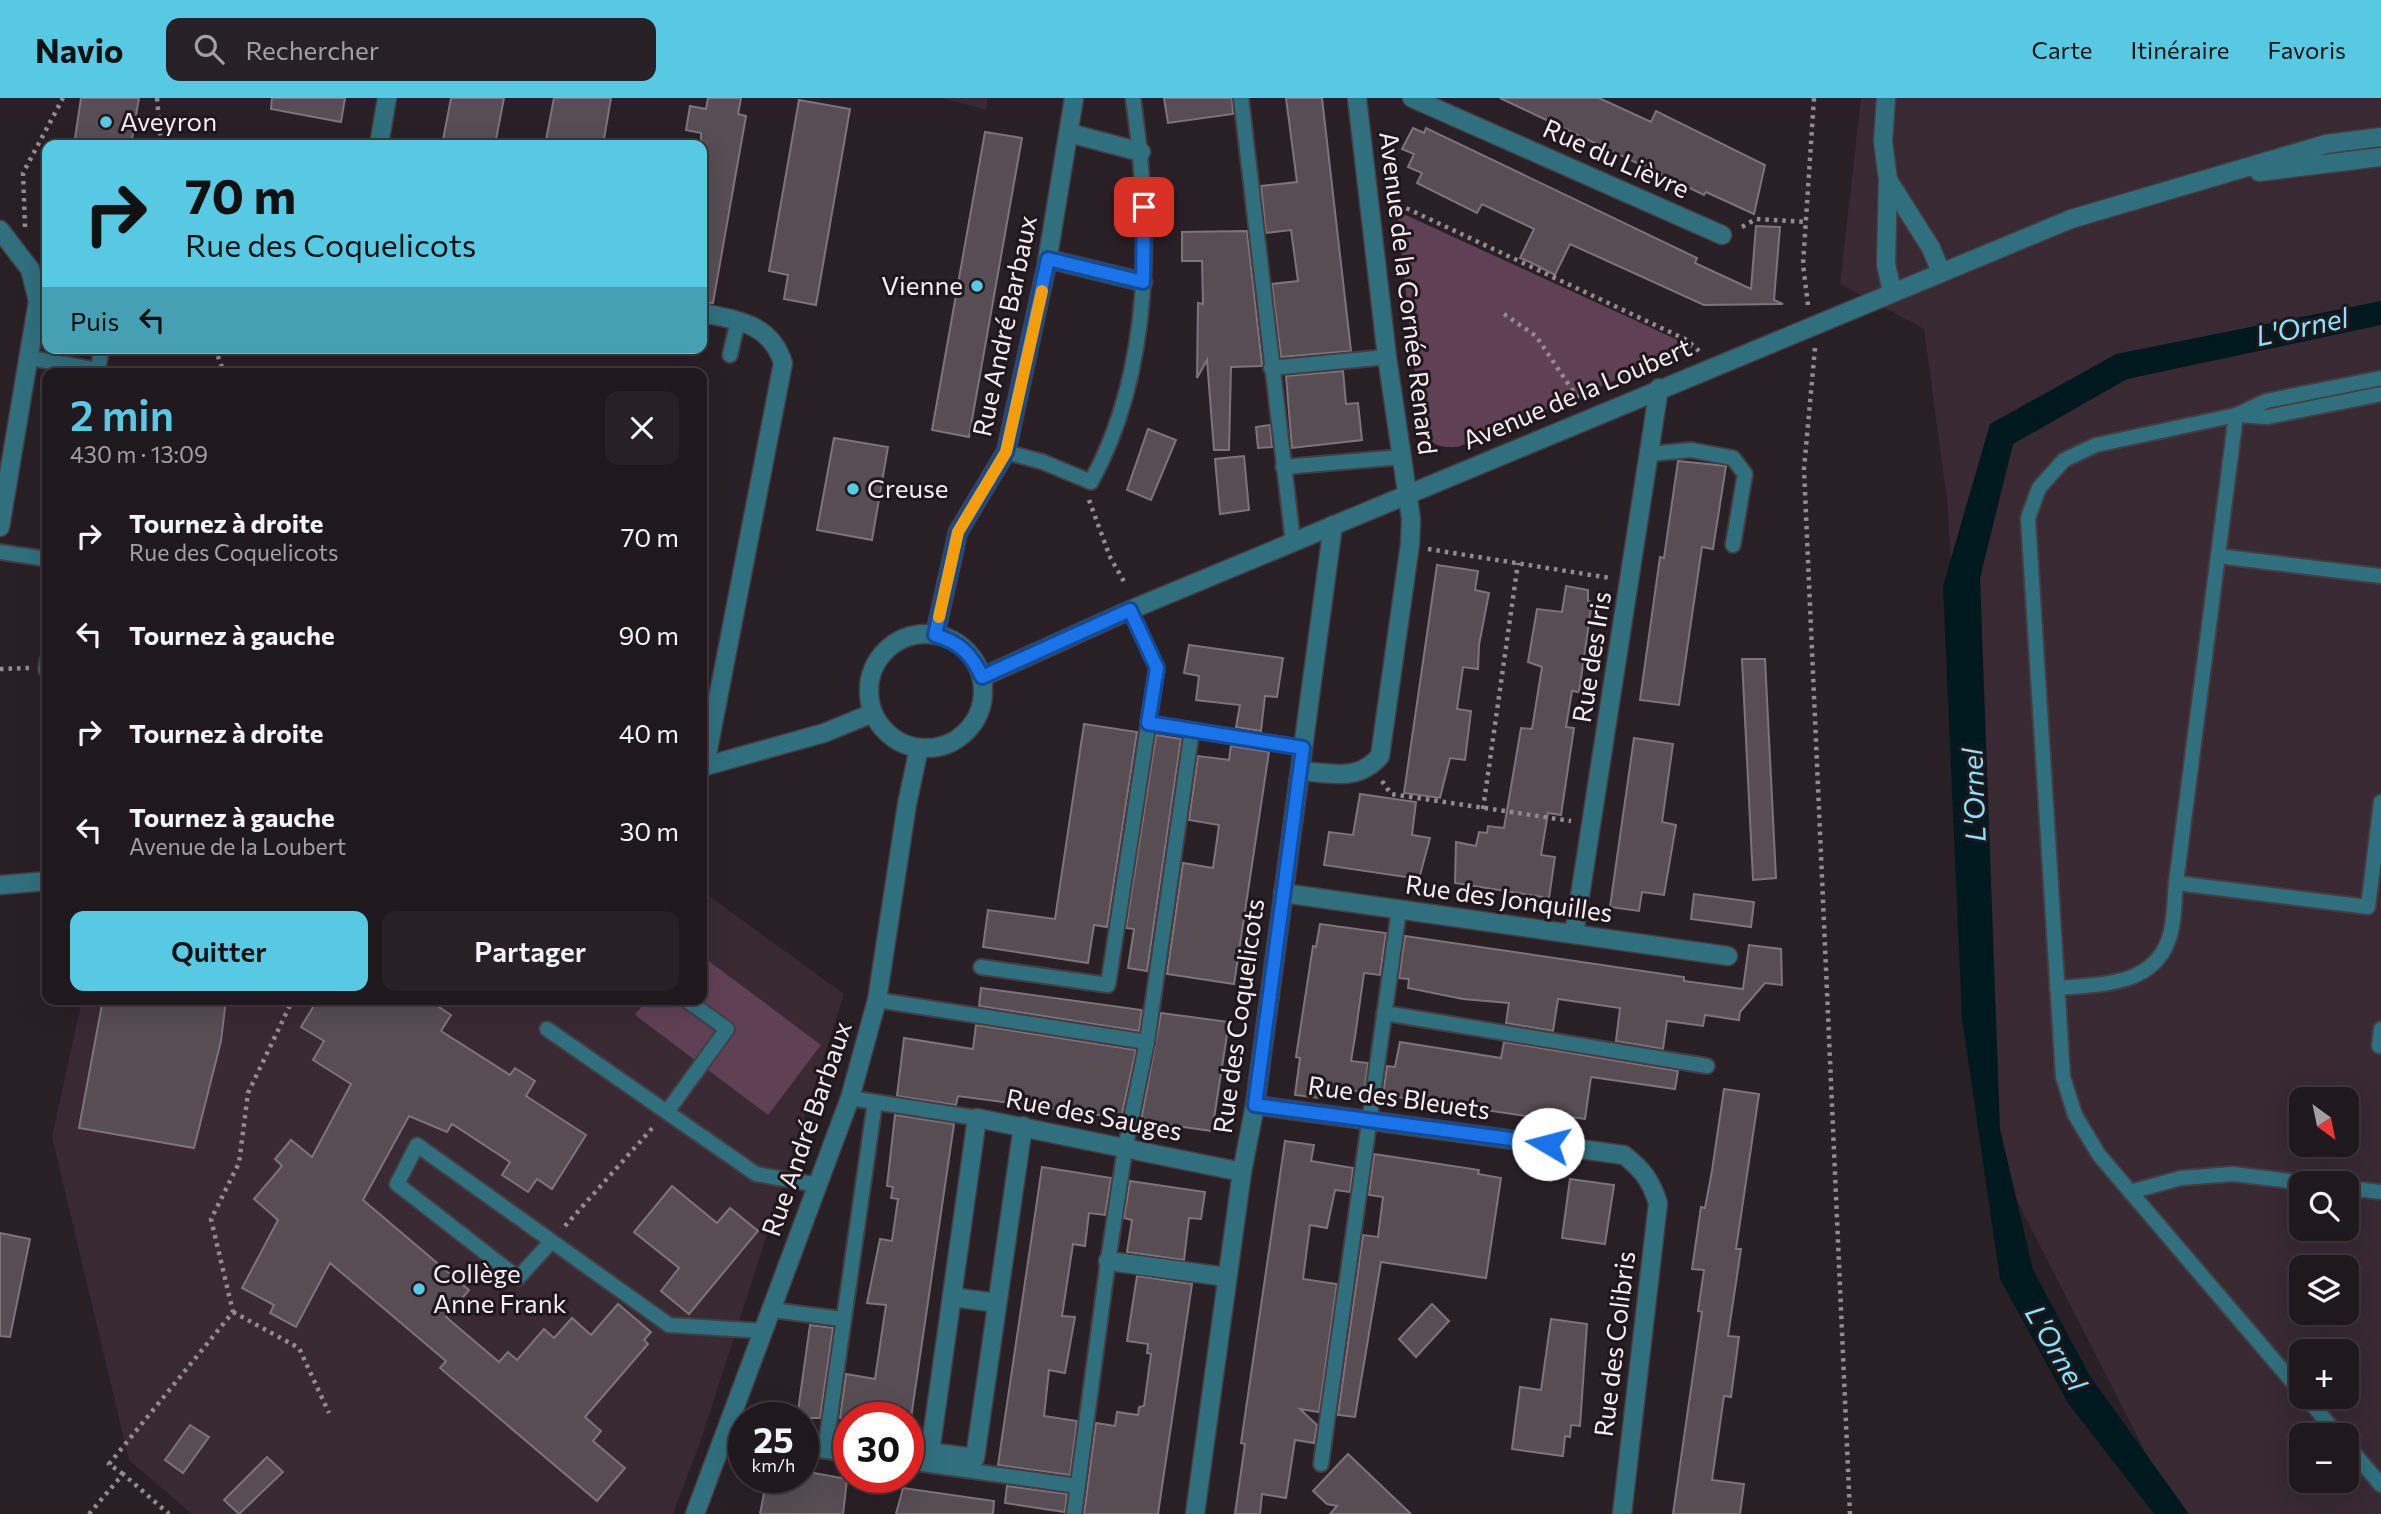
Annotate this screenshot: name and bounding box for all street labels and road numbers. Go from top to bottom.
street label: Rue du Lièvre [1539,112,1695,204]
street label: Avenue de la Cornée Renard [1374,129,1445,456]
street label: Rue André Barbaux [965,212,1042,439]
street label: Avenue de la Loubert [1457,330,1696,455]
street label: Rue des Iris [1565,589,1616,724]
street label: Rue des Jonquilles [1403,868,1615,927]
street label: Rue des Coquelicots [1206,896,1269,1135]
street label: Rue André Barbaux [754,1017,857,1240]
street label: Rue des Bleuets [1306,1068,1492,1125]
street label: Rue des Sauges [1004,1081,1185,1146]
street label: Rue des Colibris [1587,1249,1640,1438]

